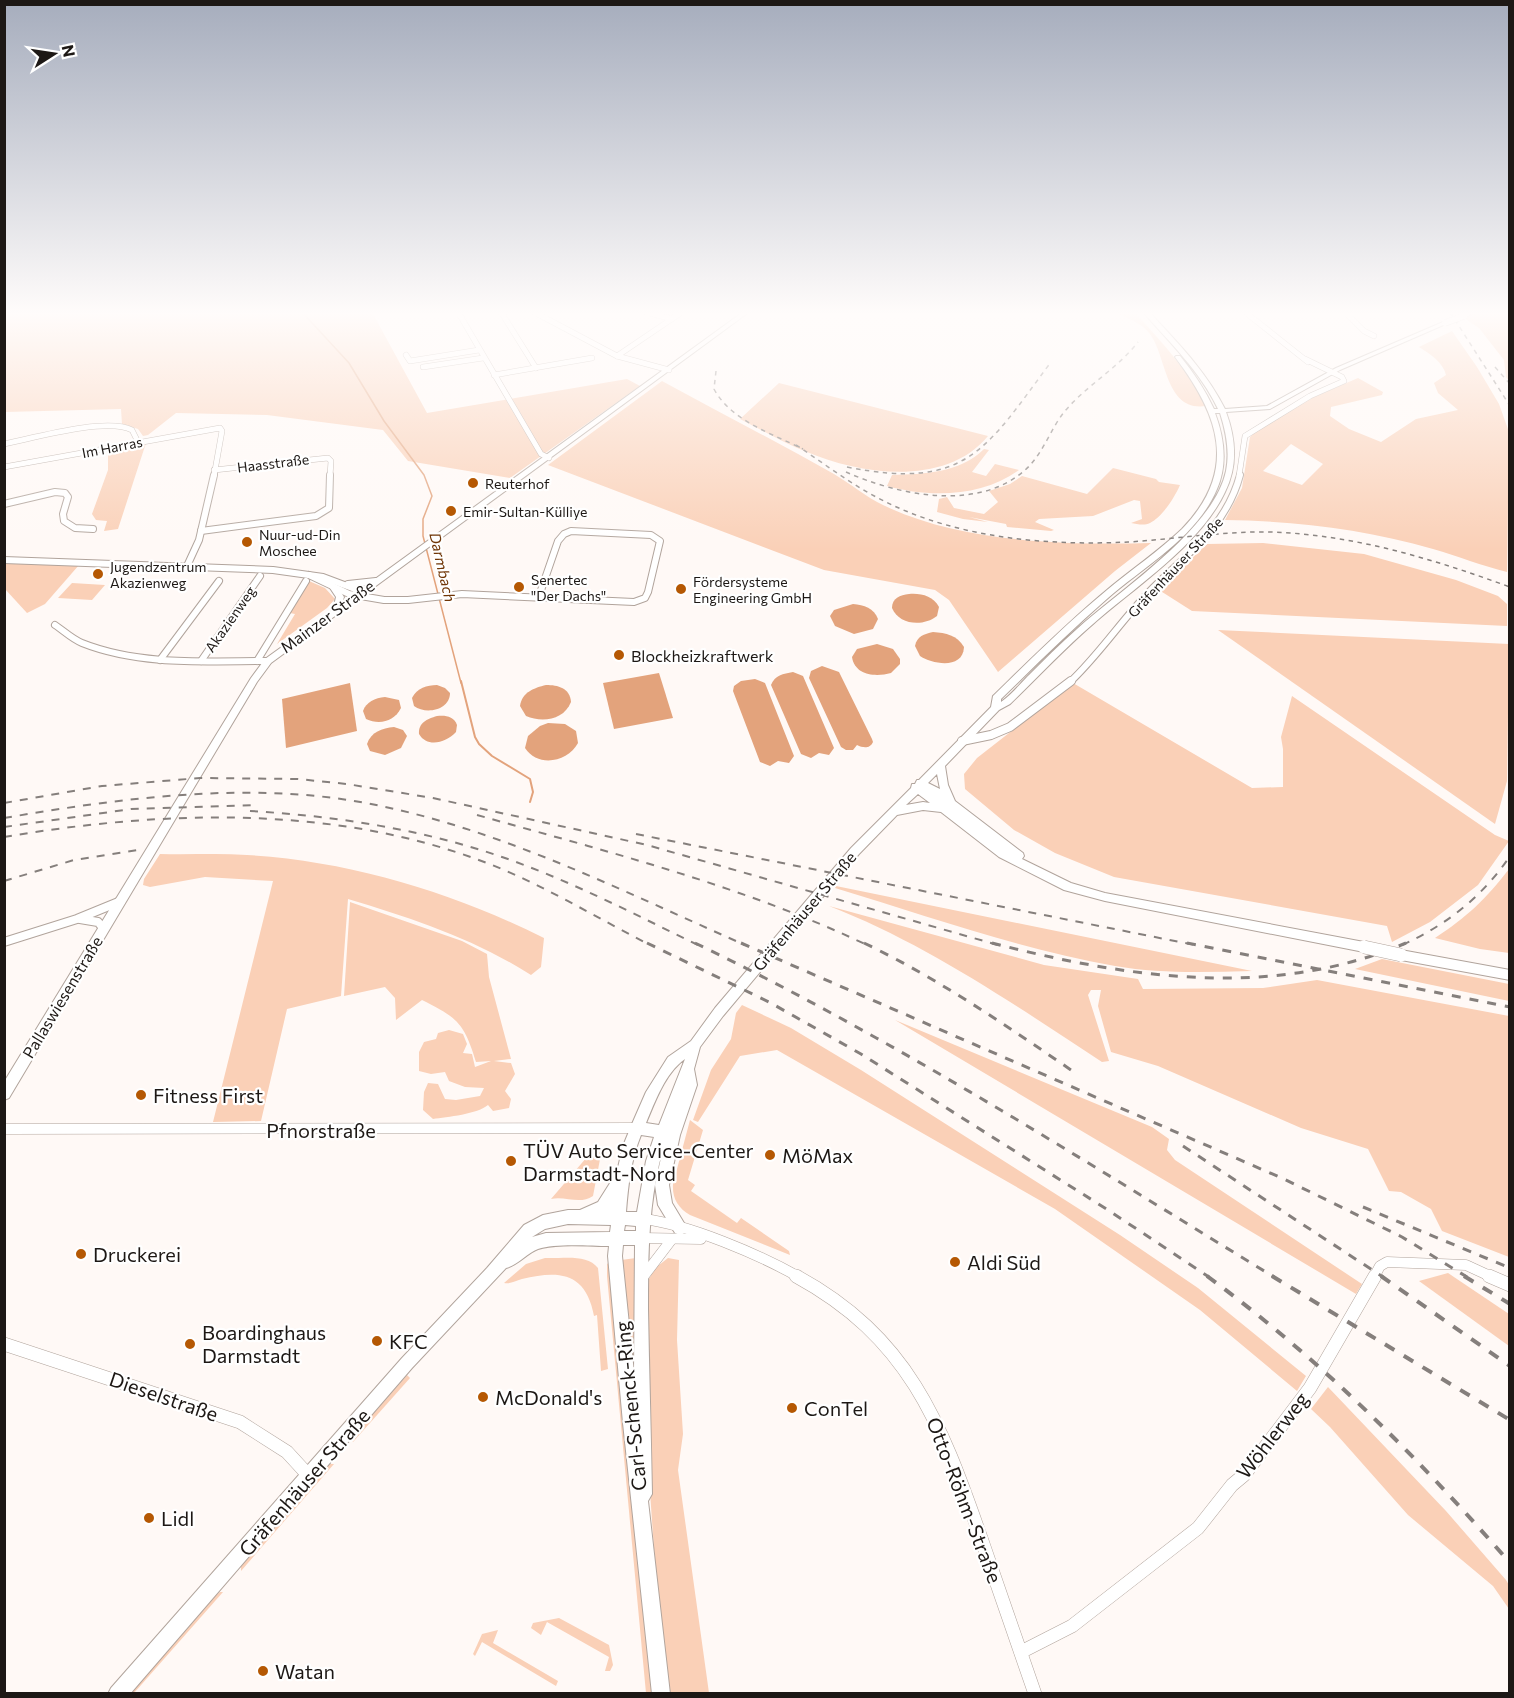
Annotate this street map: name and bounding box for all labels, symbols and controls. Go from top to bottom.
north arrow [24,24,84,84]
text: N [59,43,80,59]
street label: Im Harras [80,433,144,461]
street label: Haasstraße [236,450,310,476]
place label: Reuterhof [485,475,550,492]
marker: Reuterhof [466,476,480,490]
place label: Emir-Sultan-Külliye [463,503,587,520]
marker: Emir-Sultan-Külliye [444,504,458,518]
street label: Gräfenhäuser Straße [1124,513,1226,621]
place label: Nuur-ud-Din Moschee [259,526,340,559]
water label: Darmbach [426,531,460,603]
marker: Nuur-ud-Din Moschee [240,535,254,549]
place label: Jugendzentrum Akazienweg [110,558,207,591]
marker: Jugendzentrum Akazienweg [91,567,105,581]
place label: Senertec "Der Dachs" [531,571,606,604]
place label: Fördersysteme Engineering GmbH [693,573,812,606]
street label: Mainzer Straße [276,576,378,656]
marker: Senertec "Der Dachs" [512,580,526,594]
marker: Fördersysteme Engineering GmbH [674,582,688,596]
street label: Akazienweg [201,583,259,655]
place label: Blockheizkraftwerk [631,646,774,665]
marker: Blockheizkraftwerk [612,648,626,662]
street label: Gräfenhäuser Straße [749,847,859,975]
street label: Pallaswiesenstraße [18,933,106,1061]
place label: Fitness First [153,1083,263,1107]
marker: Fitness First [134,1088,148,1102]
street label: Pfnorstraße [266,1118,376,1142]
place label: TÜV Auto Service-Center Darmstadt-Nord [523,1138,753,1185]
place label: MöMax [782,1143,853,1167]
marker: MöMax [763,1148,777,1162]
marker: TÜV Auto Service-Center Darmstadt-Nord [504,1154,518,1168]
place label: Druckerei [93,1242,181,1266]
marker: Druckerei [74,1247,88,1261]
place label: Aldi Süd [967,1250,1041,1274]
marker: Aldi Süd [948,1255,962,1269]
place label: Boardinghaus Darmstadt [202,1320,326,1367]
street label: Carl-Schenck-Ring [609,1320,651,1492]
place label: KFC [389,1329,428,1353]
marker: KFC [370,1334,384,1348]
marker: Boardinghaus Darmstadt [183,1337,197,1351]
street label: Dieselstraße [107,1366,221,1426]
place label: McDonald's [495,1385,602,1409]
street label: Wöhlerweg [1231,1387,1313,1483]
marker: McDonald's [476,1390,490,1404]
place label: ConTel [804,1396,868,1420]
marker: ConTel [785,1401,799,1415]
street label: Gräfenhäuser Straße [233,1403,375,1561]
street label: Otto-Röhm-Straße [922,1414,1008,1586]
place label: Lidl [161,1506,194,1530]
marker: Lidl [142,1511,156,1525]
place label: Watan [275,1659,335,1683]
marker: Watan [256,1664,270,1678]

